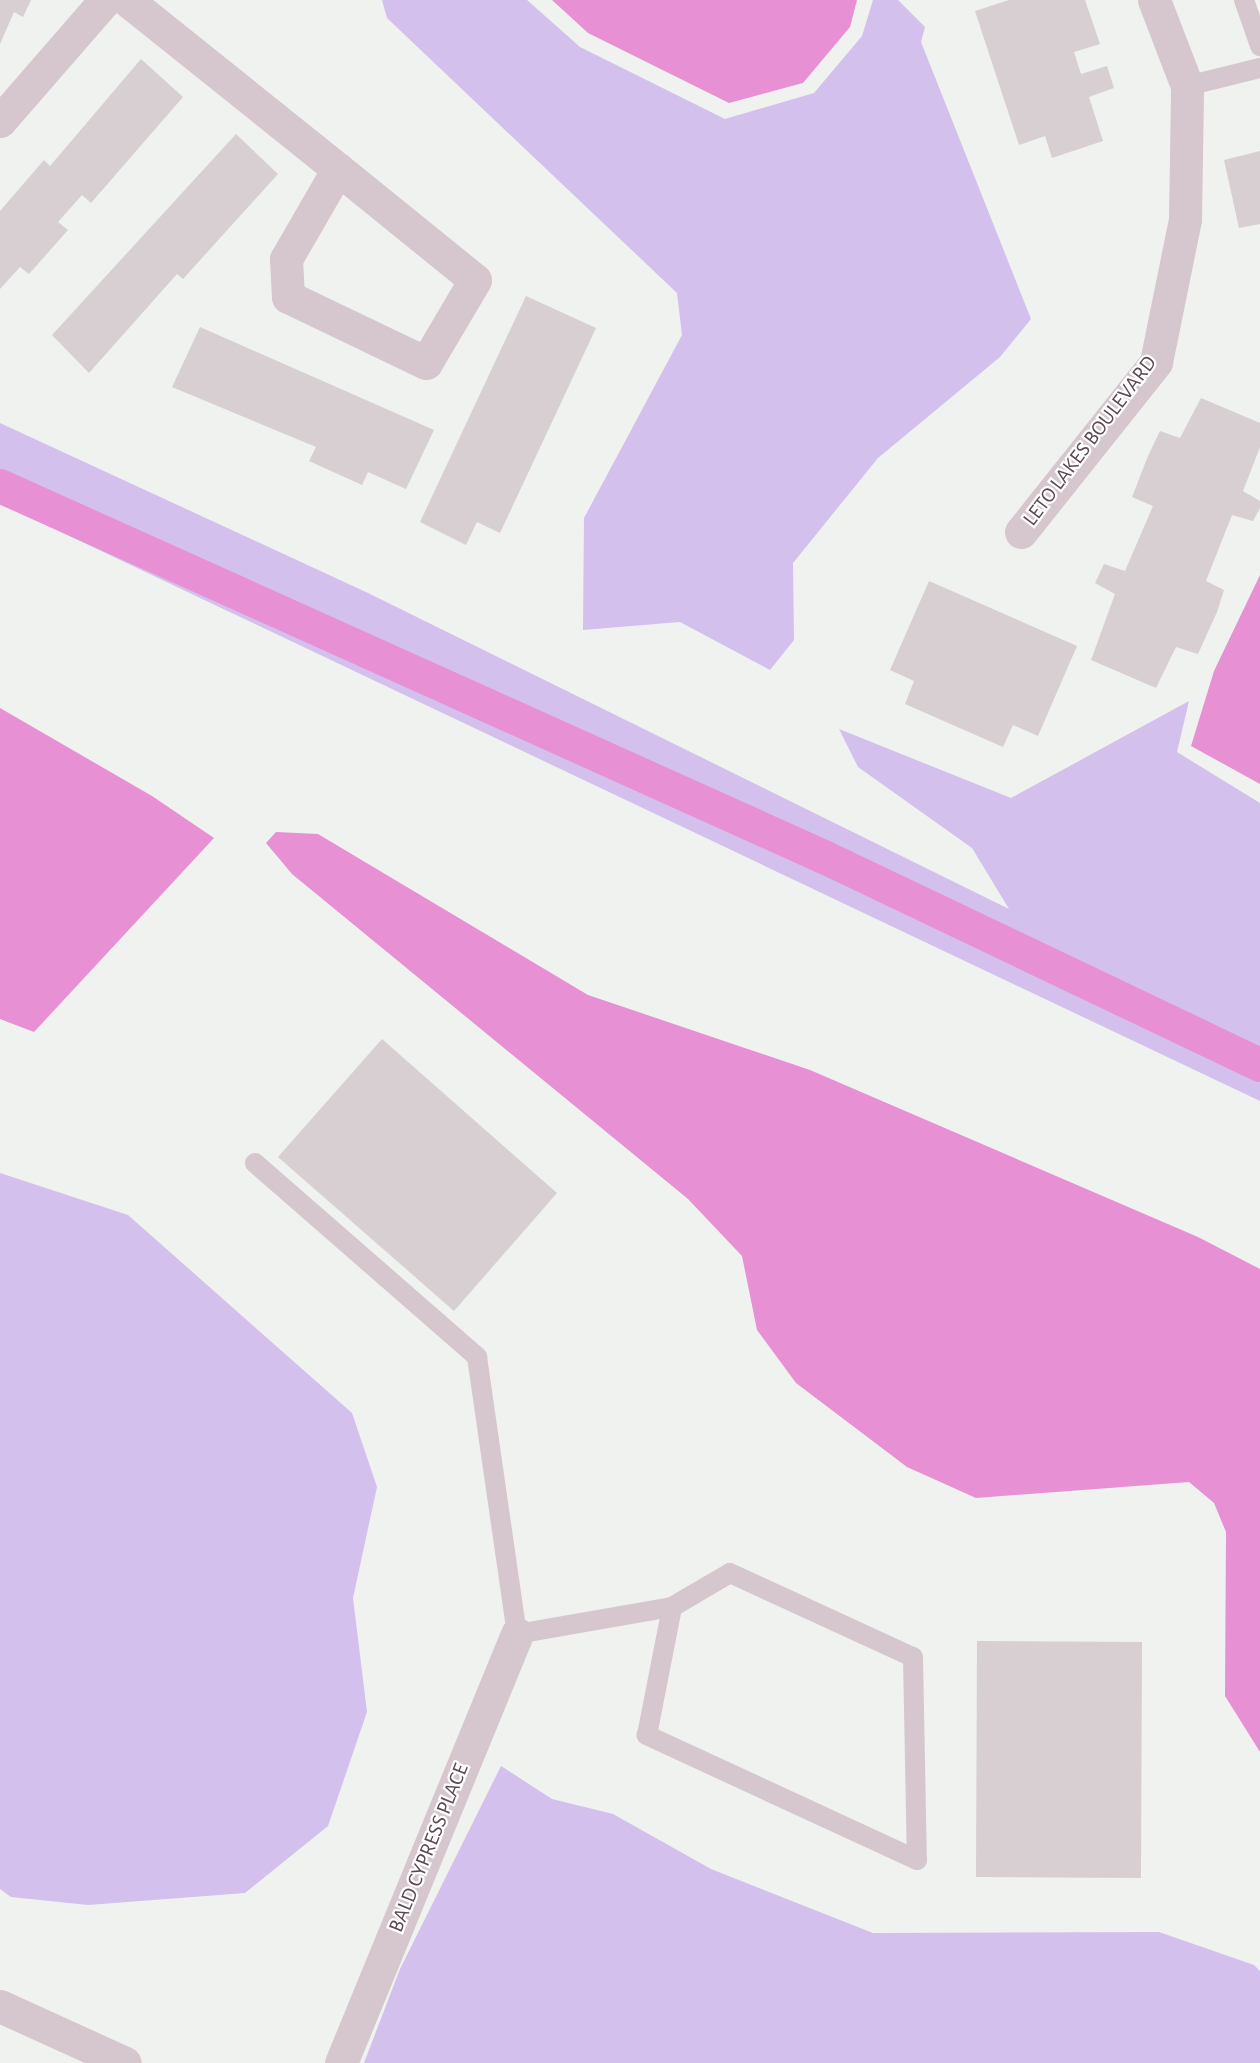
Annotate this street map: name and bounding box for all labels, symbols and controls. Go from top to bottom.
street label: LETO LAKES BOULEVARD [1018,351,1162,531]
street label: BALD CYPRESS PLACE [384,1760,474,1936]

